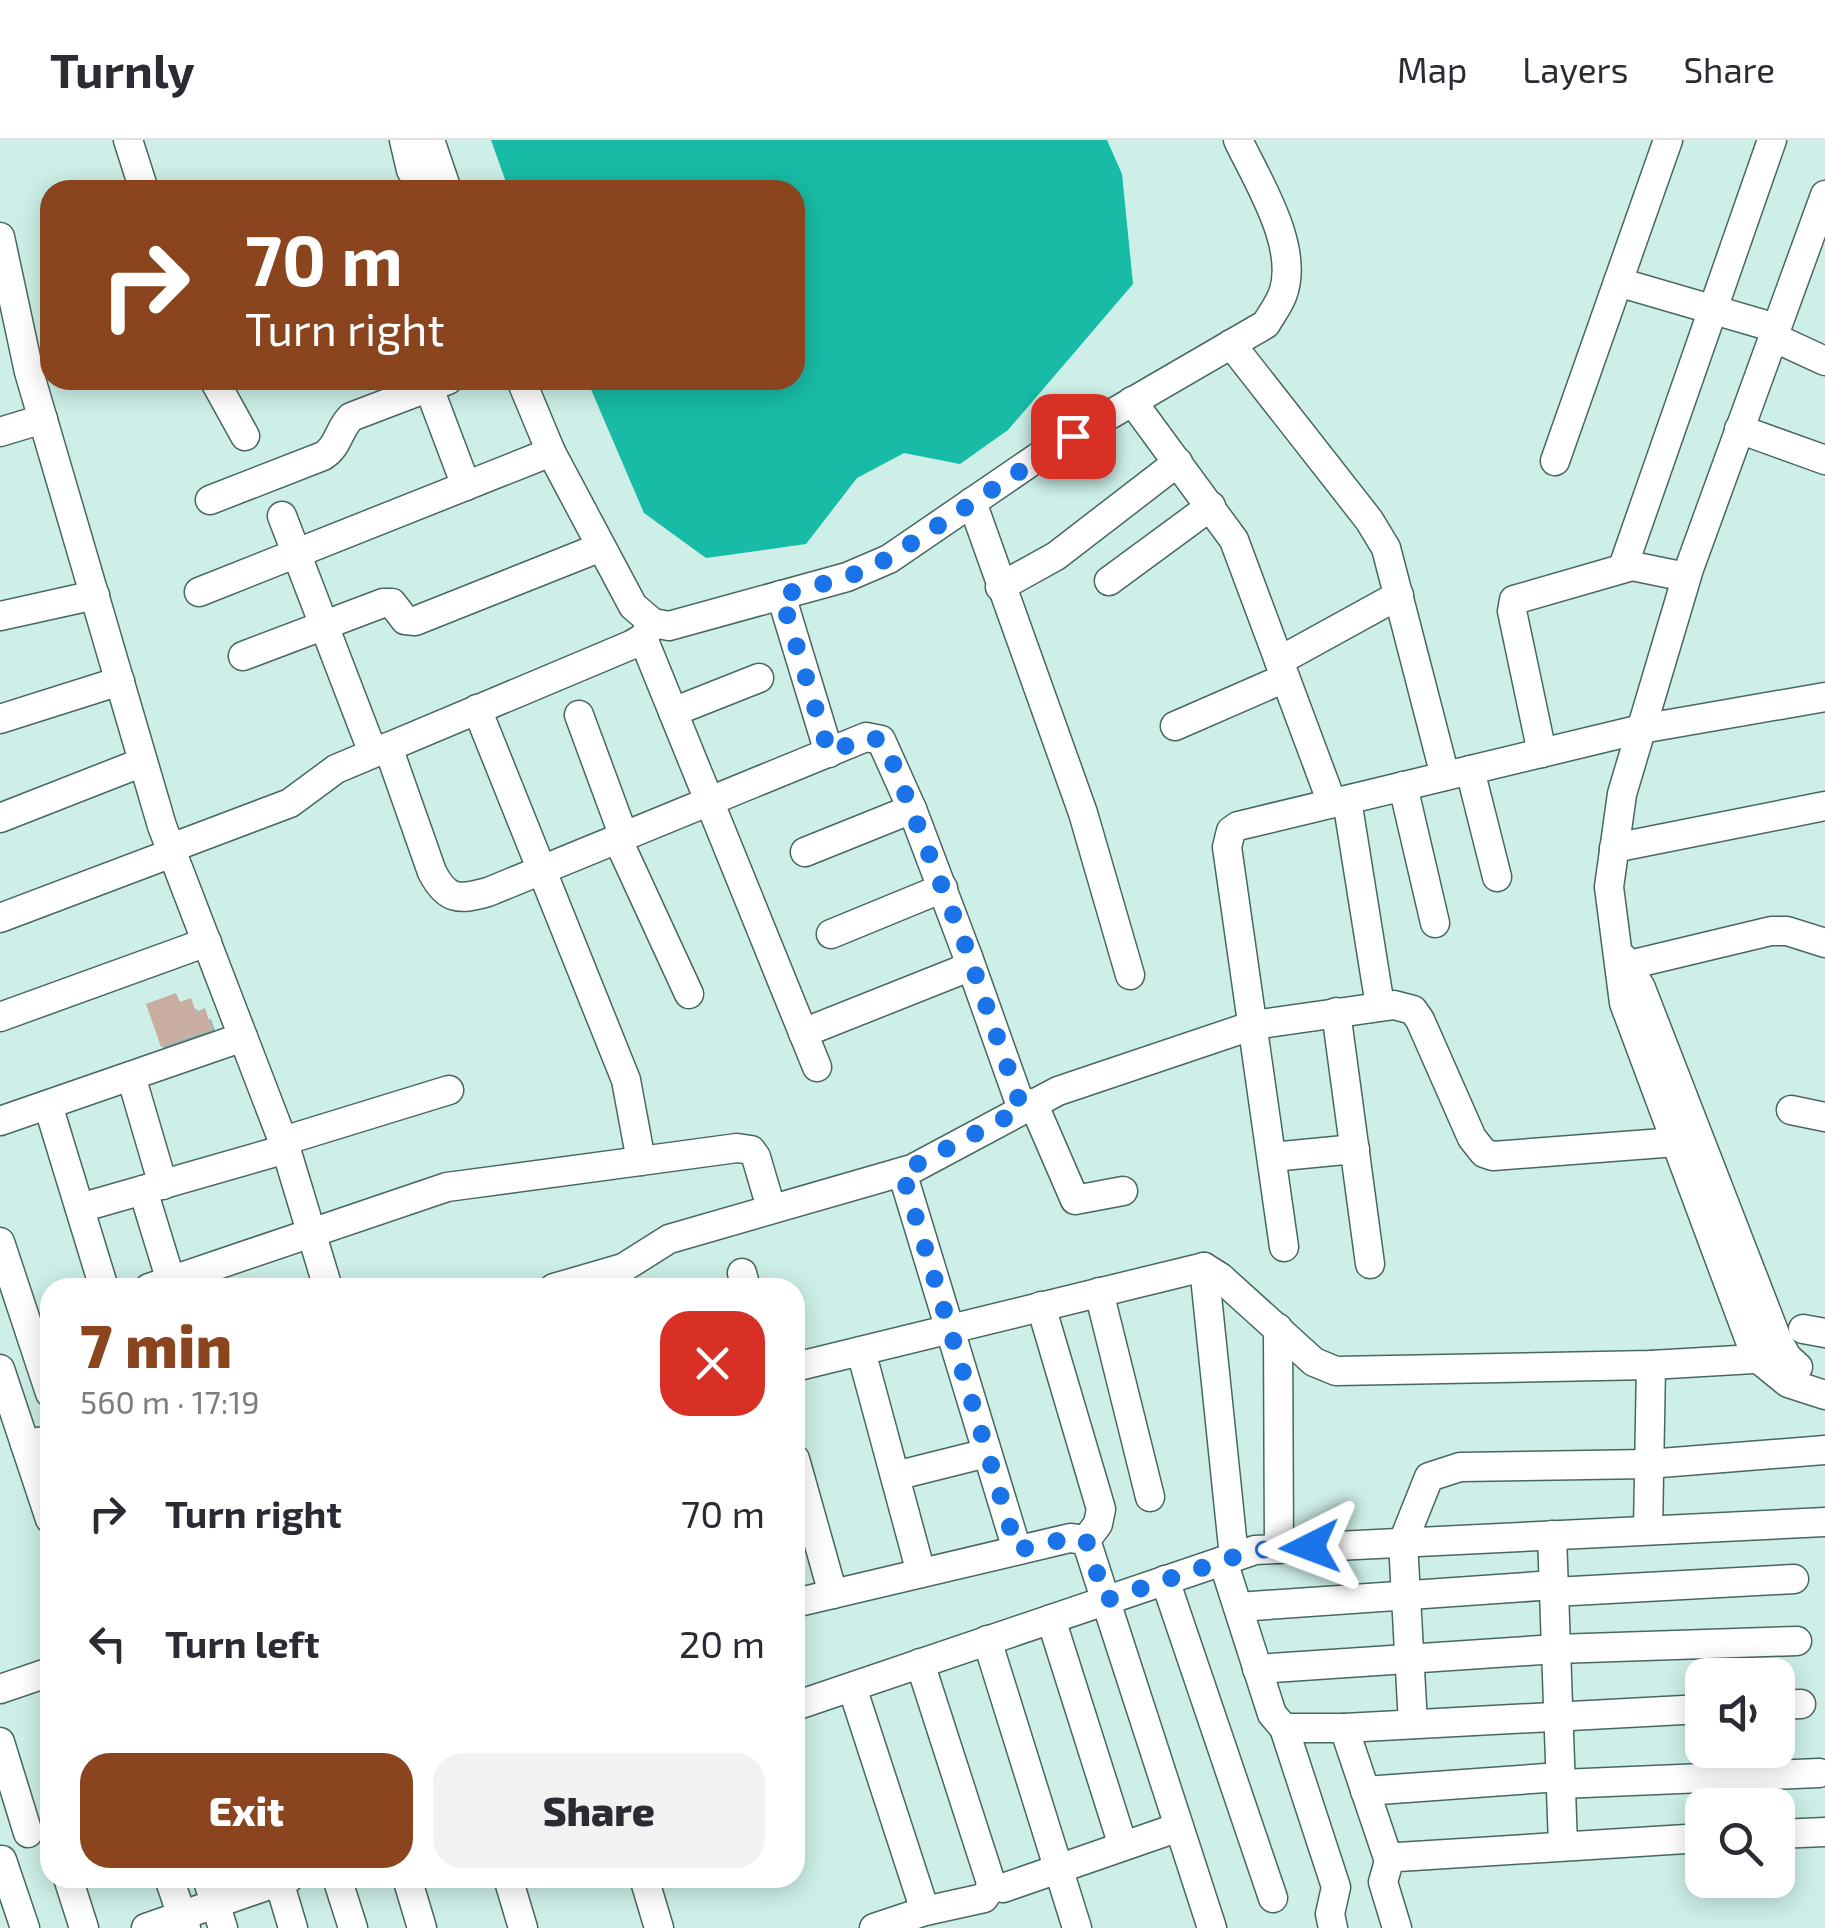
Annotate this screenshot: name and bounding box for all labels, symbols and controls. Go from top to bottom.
text: Turnly [50,40,195,98]
text: Map [1397,48,1467,90]
text: Layers [1522,48,1628,90]
text: Share [1683,48,1775,90]
text: 70 m [245,216,403,300]
icon: right [80,220,210,350]
text: Turn right [245,301,445,355]
pin [1031,394,1116,479]
icon: arrive [1046,409,1101,464]
text: 7 min [80,1308,232,1380]
button: close [660,1311,765,1416]
text: 560 m · 17:19 [80,1382,259,1420]
icon: right [80,1486,135,1541]
text: Turn right [165,1490,342,1536]
text: 70 m [681,1490,765,1536]
position arrow [1258,1495,1362,1599]
icon: left [80,1616,135,1671]
text: Turn left [165,1620,320,1666]
text: 20 m [679,1620,765,1666]
map controls [1685,1658,1795,1898]
button: sound [1685,1658,1795,1768]
button: Exit [80,1753,413,1868]
button: Share [433,1753,765,1868]
button: search [1685,1788,1795,1898]

